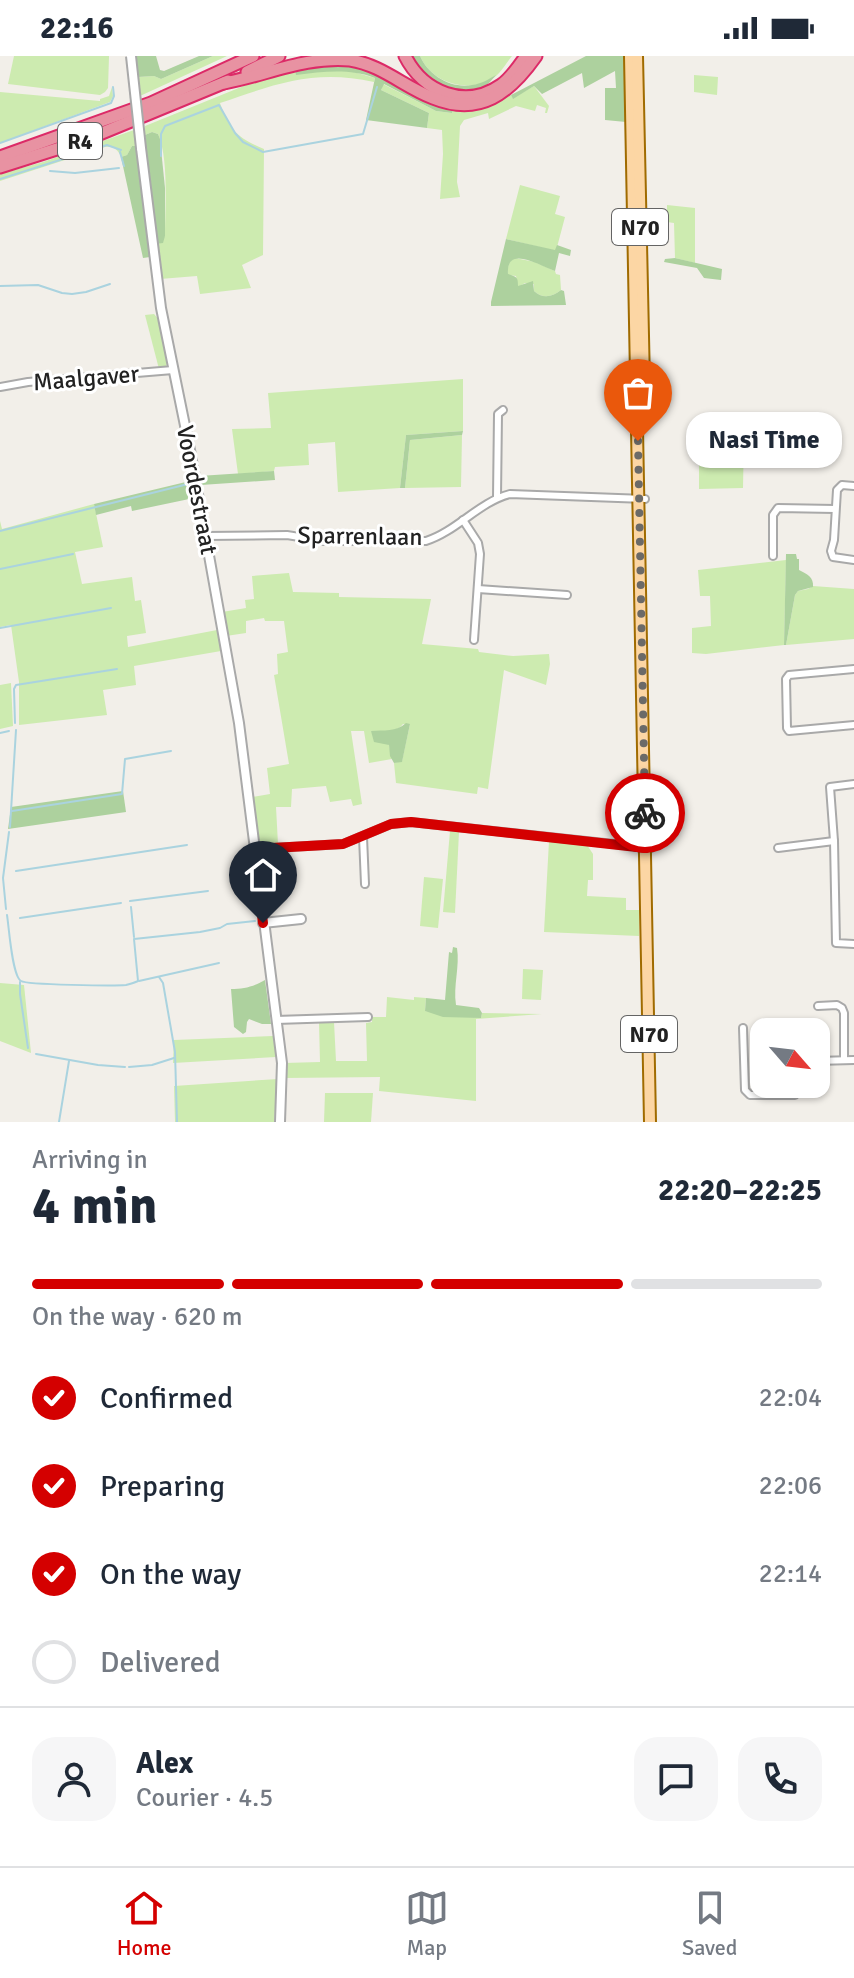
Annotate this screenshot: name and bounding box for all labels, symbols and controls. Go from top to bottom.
text: 22:16 [40,10,114,47]
road number: R4 [58,123,102,159]
road number: N70 [612,209,668,245]
street label: Maalgaver [32,358,141,398]
pin [604,359,672,441]
icon: bag [616,371,660,415]
callout: Nasi Time [686,413,842,469]
street label: Voordestraat [170,423,224,557]
text: Nasi Time [708,424,820,456]
street label: Sparrenlaan [297,520,423,552]
courier [605,773,685,853]
icon: bike [623,791,667,835]
pin [229,841,297,923]
icon: home [241,853,285,897]
road number: N70 [621,1016,677,1052]
north arrow [750,1018,830,1098]
map controls [750,1018,830,1098]
text: Arriving in [32,1144,148,1176]
text: 22:20–22:25 [658,1172,822,1209]
text: 4 min [32,1174,158,1238]
text: On the way · 620 m [32,1301,242,1333]
icon: check [32,1376,76,1420]
text: Confirmed [100,1380,233,1417]
text: 22:04 [759,1382,822,1414]
icon: check [32,1464,76,1508]
text: Preparing [100,1468,225,1505]
text: 22:06 [759,1470,822,1502]
icon: check [32,1552,76,1596]
text: On the way [100,1556,241,1593]
text: 22:14 [759,1558,822,1590]
text: Delivered [100,1644,221,1681]
button: person [32,1737,116,1821]
button: chat [634,1737,718,1821]
button: phone [738,1737,822,1821]
text: Alex [136,1745,193,1782]
text: Courier · 4.5 [136,1782,273,1814]
tab: Home [117,1886,171,1961]
tab: Map [405,1886,449,1961]
tab: Saved [682,1886,737,1961]

